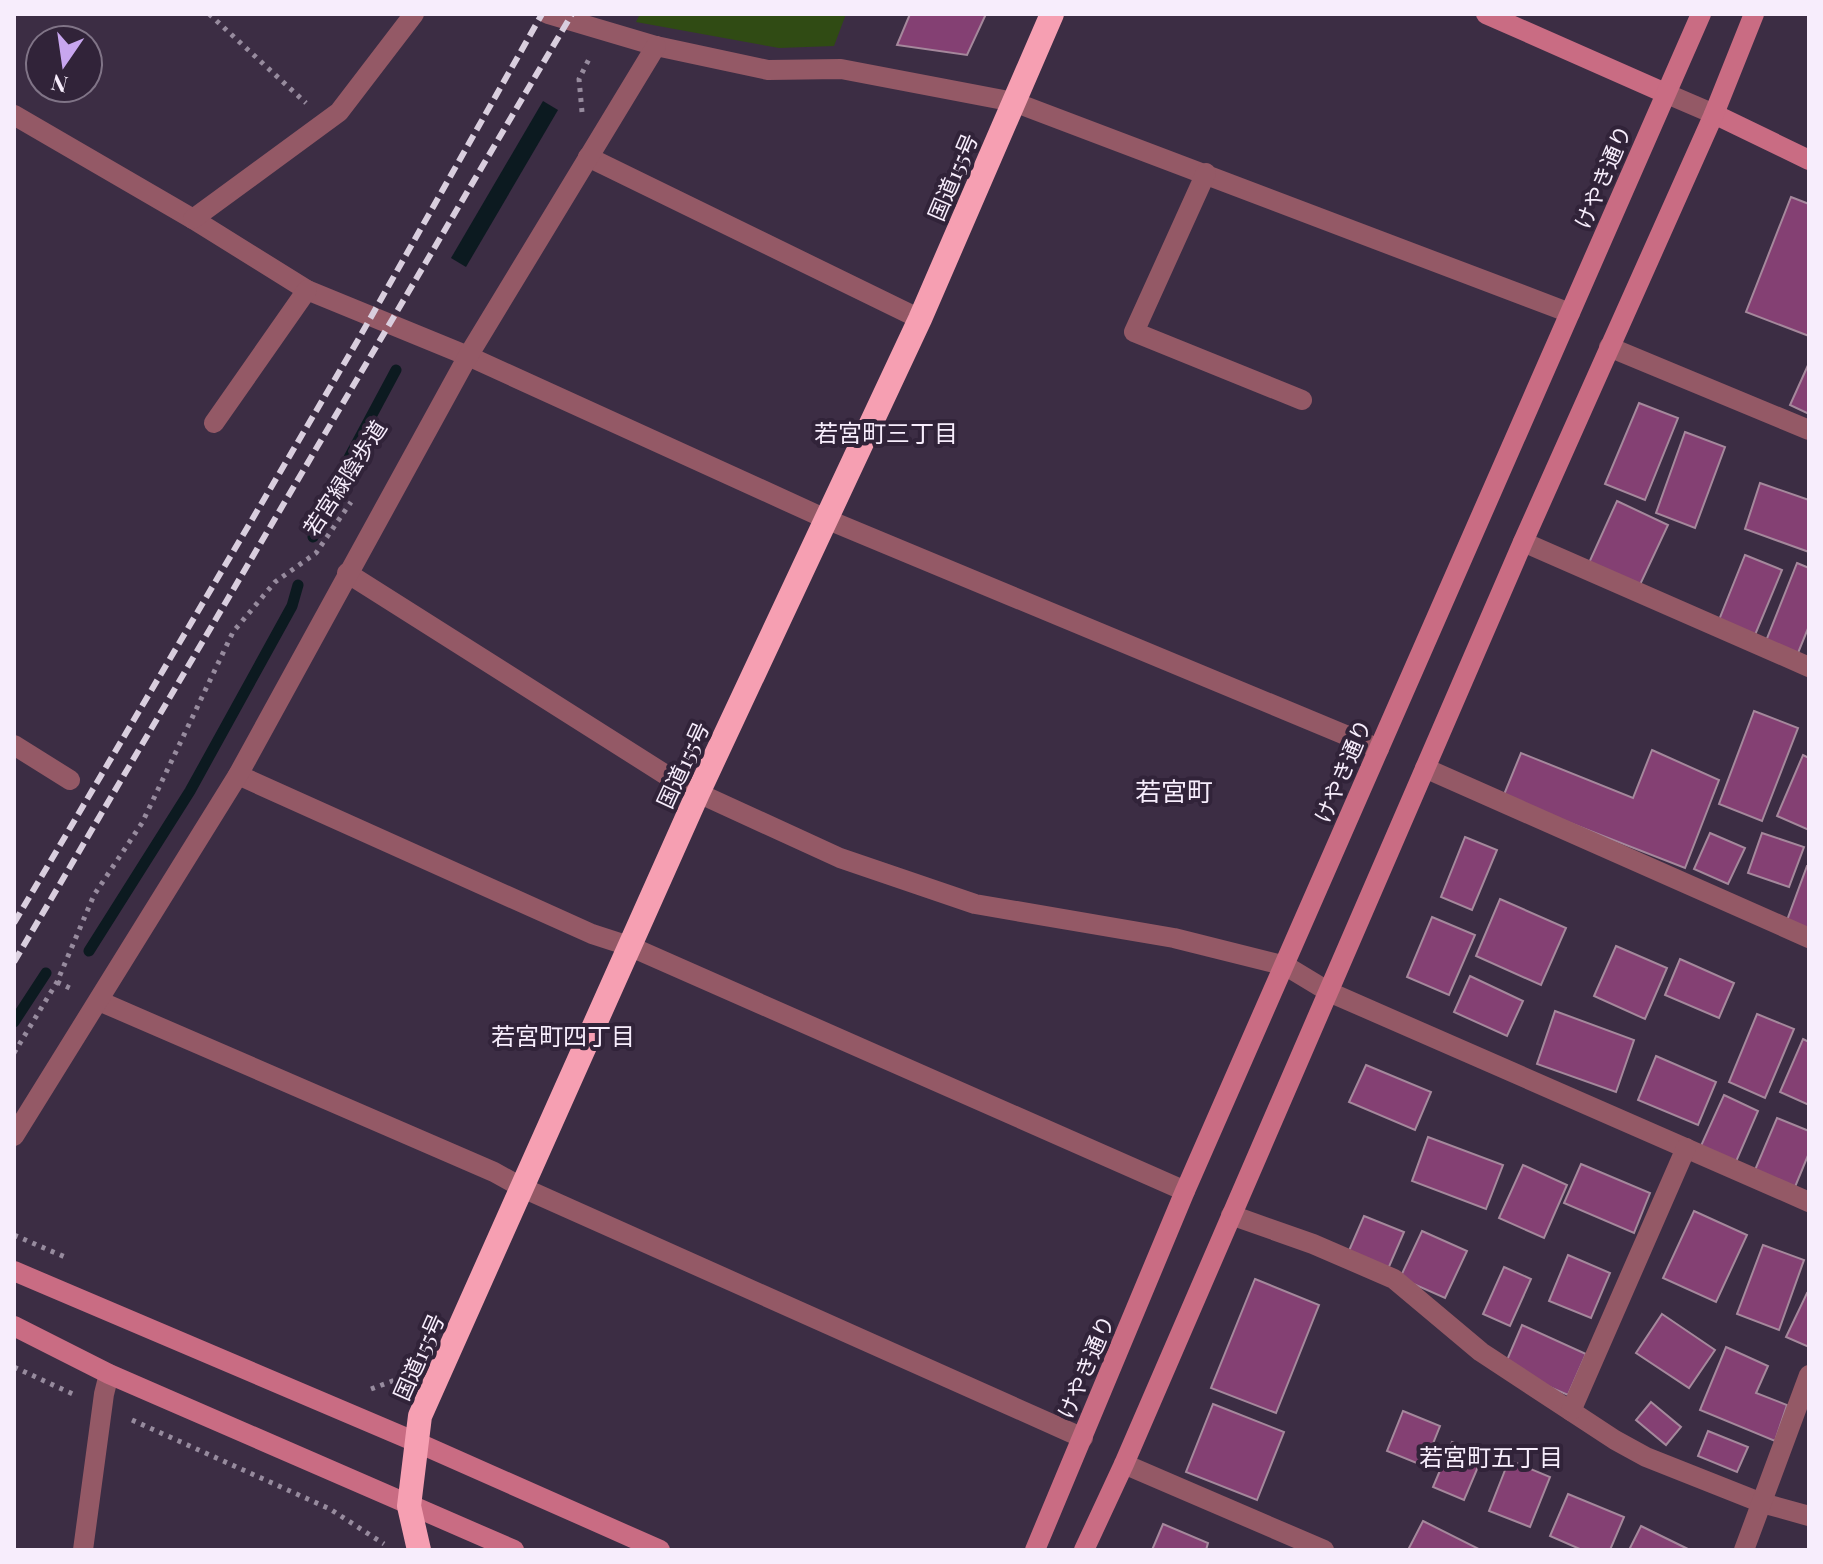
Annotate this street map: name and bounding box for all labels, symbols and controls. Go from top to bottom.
north arrow [24,24,104,104]
text: N [48,68,70,101]
street label: けやき通り [1567,120,1637,233]
street label: 国道155号 [920,128,984,225]
street label: 若宮緑陰歩道 [296,414,393,541]
district label: 若宮町三丁目 [814,416,958,448]
street label: けやき通り [1307,714,1377,827]
street label: 国道155号 [649,716,715,813]
district label: 若宮町 [1135,773,1213,808]
district label: 若宮町四丁目 [491,1019,635,1051]
street label: 国道155号 [386,1308,451,1405]
street label: けやき通り [1050,1310,1120,1423]
district label: 若宮町五丁目 [1419,1440,1563,1472]

